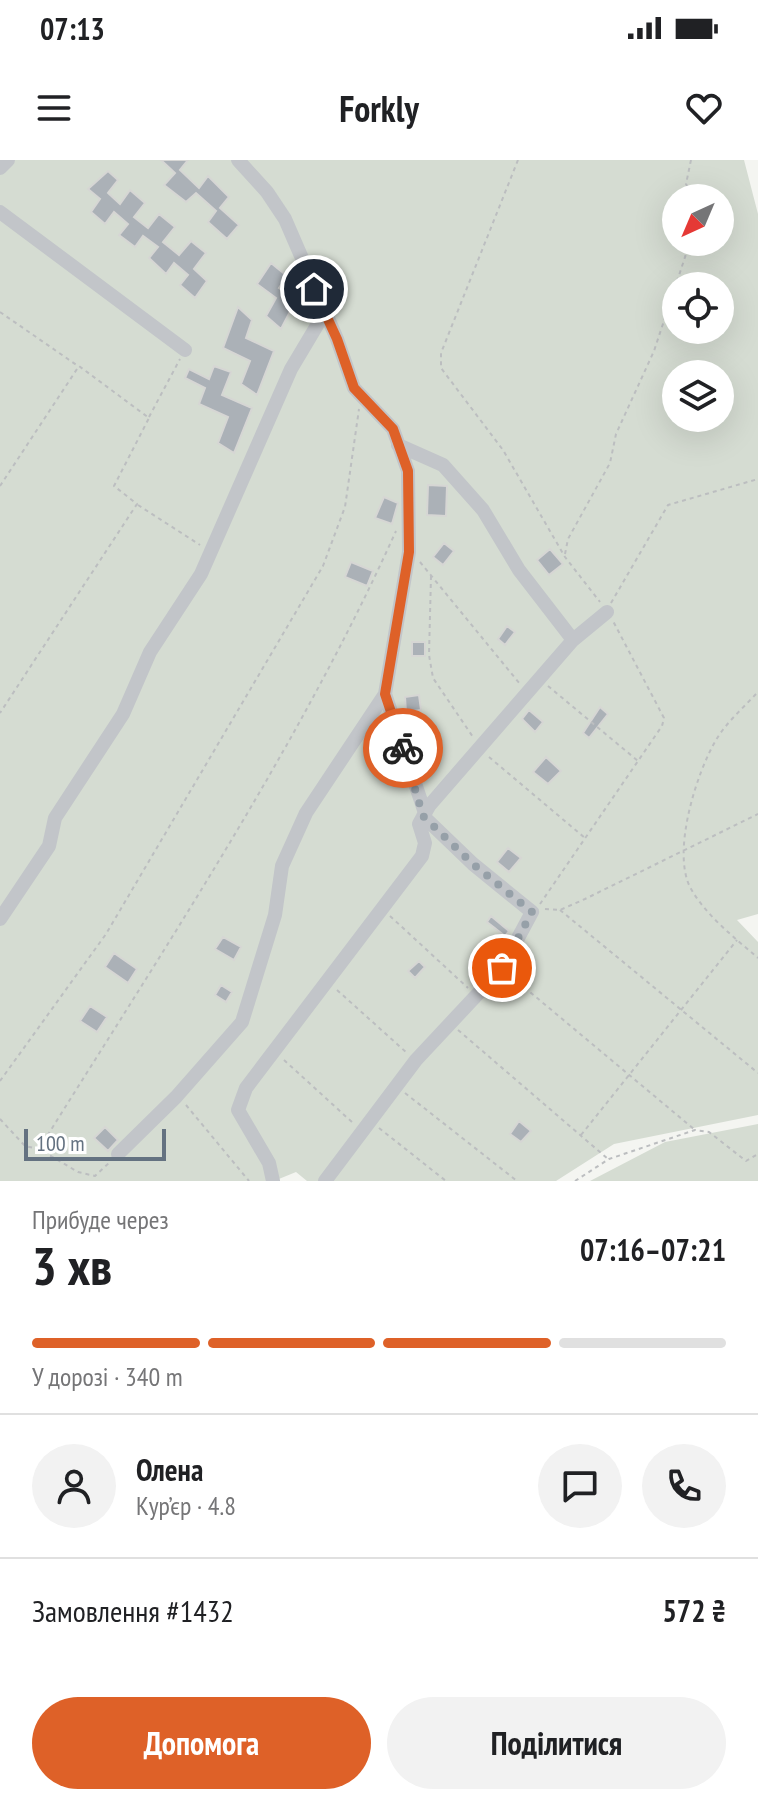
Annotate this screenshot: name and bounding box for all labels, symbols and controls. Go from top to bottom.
text: 07:13 [40,9,105,48]
text: Forkly [339,85,419,132]
icon: menu [32,86,76,130]
icon: heart [682,86,726,130]
north arrow [662,184,734,256]
map controls [662,184,734,432]
pin [280,255,348,323]
icon: home [292,267,336,311]
button: locate [662,272,734,344]
button: layers [662,360,734,432]
courier [363,708,443,788]
icon: bike [381,726,425,770]
pin [468,934,536,1002]
icon: bag [480,946,524,990]
scale bar [24,1125,166,1161]
text: 100 m [36,1129,85,1157]
text: Прибуде через [32,1203,169,1236]
text: 07:16–07:21 [580,1230,726,1269]
text: 3 хв [32,1232,112,1299]
text: У дорозі · 340 m [32,1360,183,1393]
button: person [32,1444,116,1528]
button: chat [538,1444,622,1528]
button: phone [642,1444,726,1528]
text: Олена [136,1450,203,1489]
text: Кур’єр · 4.8 [136,1489,236,1522]
text: Замовлення #1432 [32,1591,234,1630]
text: 572 ₴ [662,1591,726,1630]
button: Допомога [32,1697,371,1789]
button: Поділитися [387,1697,726,1789]

